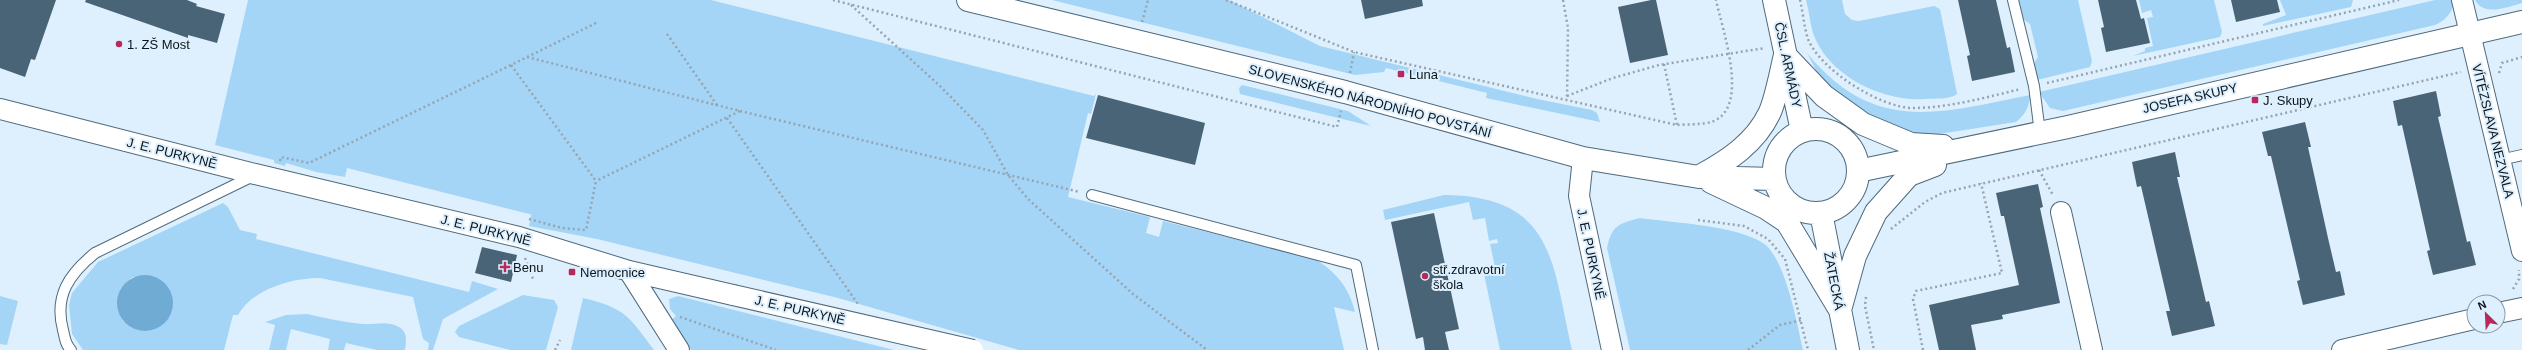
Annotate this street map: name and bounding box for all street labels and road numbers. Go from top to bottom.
street label: ČSL. ARMÁDY [1772,21,1804,110]
street label: SLOVENSKÉHO NÁRODNÍHO POVSTÁNÍ [1247,61,1493,141]
street label: VÍTĚZSLAVA NEZVALA [2469,62,2517,200]
street label: JOSEFA SKUPY [2141,80,2239,116]
street label: J. E. PURKYNĚ [125,135,219,172]
street label: J. E. PURKYNĚ [1574,207,1608,301]
street label: J. E. PURKYNĚ [439,212,533,249]
street label: ŽATECKÁ [1821,251,1847,312]
street label: J. E. PURKYNĚ [753,292,847,328]

